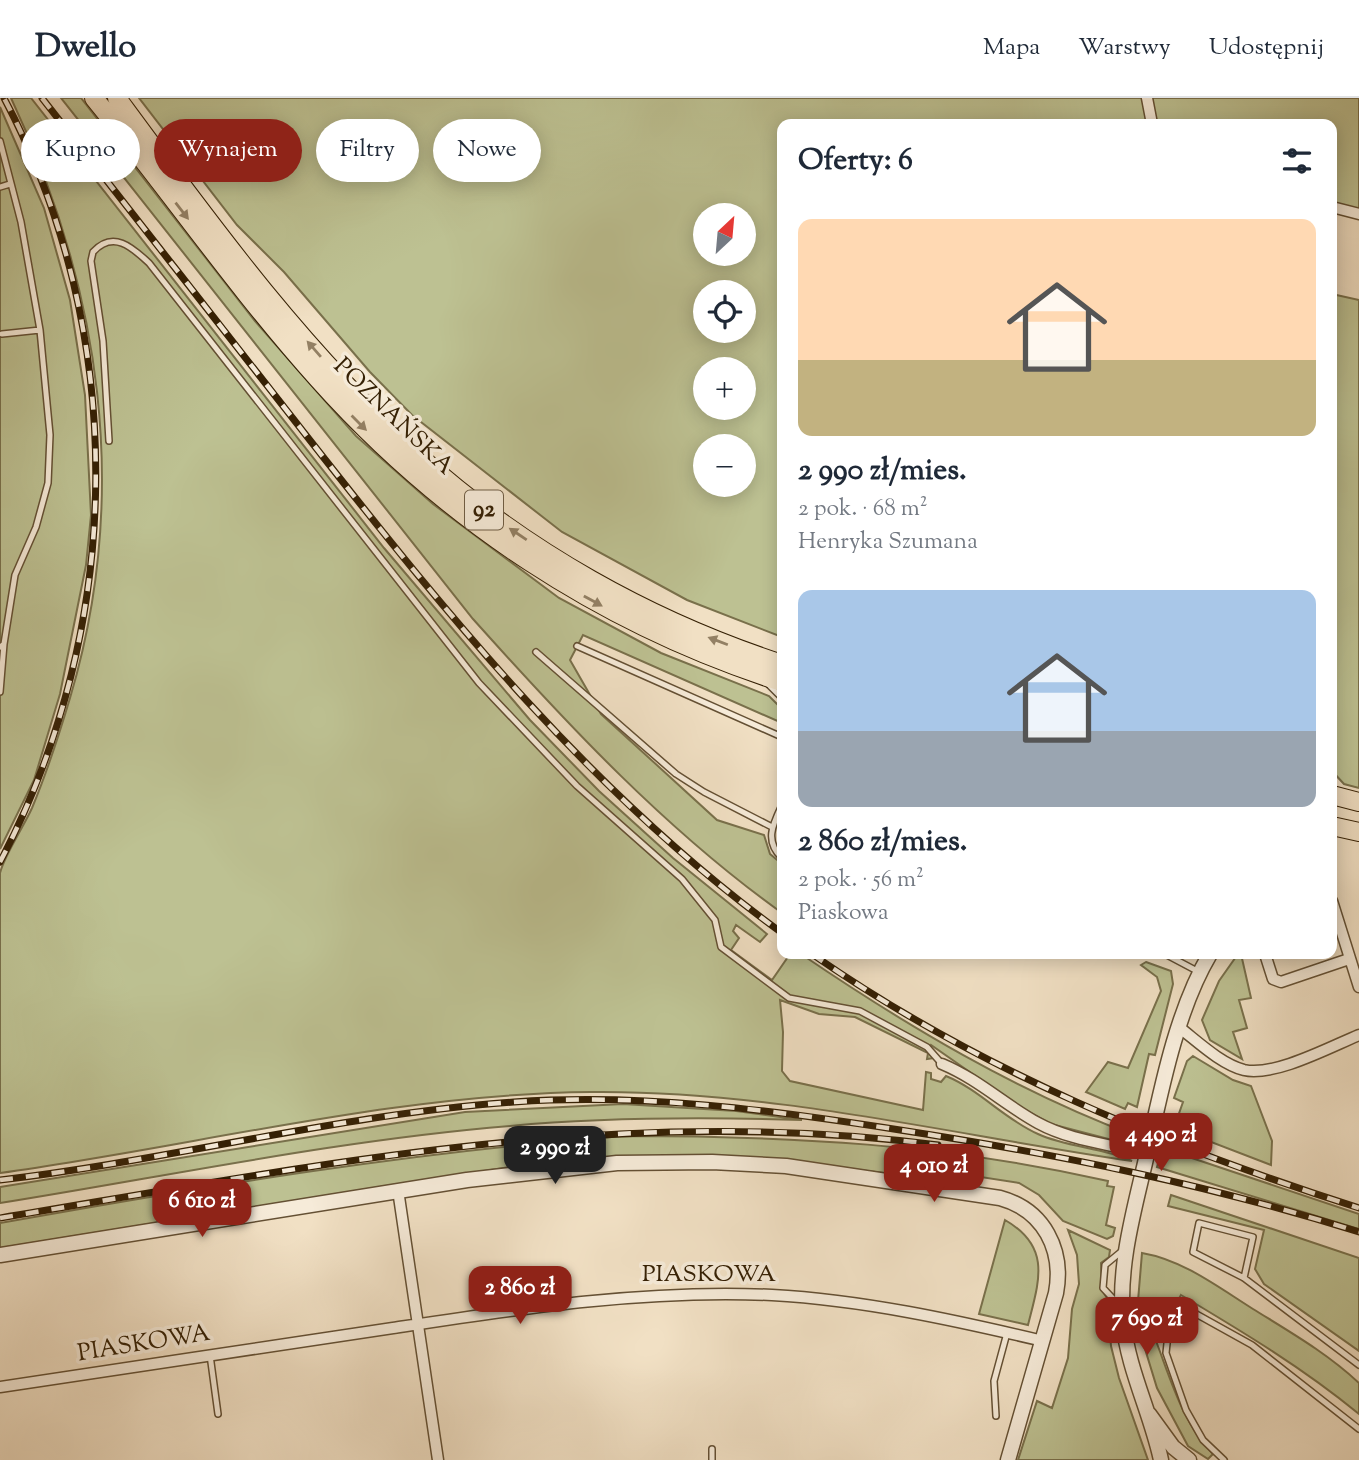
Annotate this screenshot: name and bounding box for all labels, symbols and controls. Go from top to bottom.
text: Dwello [35,24,136,72]
text: Mapa [983,31,1040,65]
text: Warstwy [1078,31,1171,65]
text: Udostępnij [1209,31,1324,65]
chip: Kupno [21,119,140,182]
chip: Wynajem [154,119,302,182]
chip: Filtry [316,119,419,182]
chip: Nowe [433,119,541,182]
text: Oferty: 6 [798,140,913,183]
icon: filters [1278,142,1316,180]
one-way arrow [174,202,189,219]
north arrow [693,203,756,266]
map controls [693,203,756,497]
icon: home [994,264,1120,390]
button: locate [693,280,756,343]
one-way arrow [307,340,322,357]
street label: POZNAŃSKA [325,351,461,484]
button: + [693,357,756,420]
one-way arrow [351,414,368,431]
button: − [693,434,756,497]
text: 2 990 zł/mies. [798,450,966,493]
road number: 92 [465,490,503,530]
text: 2 pok. · 68 m² [798,493,927,526]
text: Henryka Szumana [798,526,978,559]
one-way arrow [509,527,527,541]
one-way arrow [584,595,603,607]
icon: home [994,635,1120,761]
one-way arrow [707,636,728,647]
text: 2 860 zł/mies. [798,821,967,864]
text: 2 pok. · 56 m² [798,864,924,897]
text: Piaskowa [798,897,889,930]
pin: 4 490 zł [1089,1114,1233,1173]
text: 4 490 zł [1125,1119,1197,1152]
pin: 2 990 zł [483,1126,627,1186]
text: 2 990 zł [520,1132,590,1165]
pin: 4 010 zł [862,1144,1006,1204]
text: 4 010 zł [900,1150,968,1183]
pin: 6 610 zł [130,1180,274,1239]
text: 6 610 zł [168,1185,236,1218]
street label: PIASKOWA [642,1258,776,1292]
pin: 2 860 zł [448,1266,592,1326]
text: 2 860 zł [485,1272,555,1305]
pin: 7 690 zł [1075,1298,1219,1357]
text: 7 690 zł [1111,1303,1183,1336]
street label: PIASKOWA [75,1317,213,1371]

